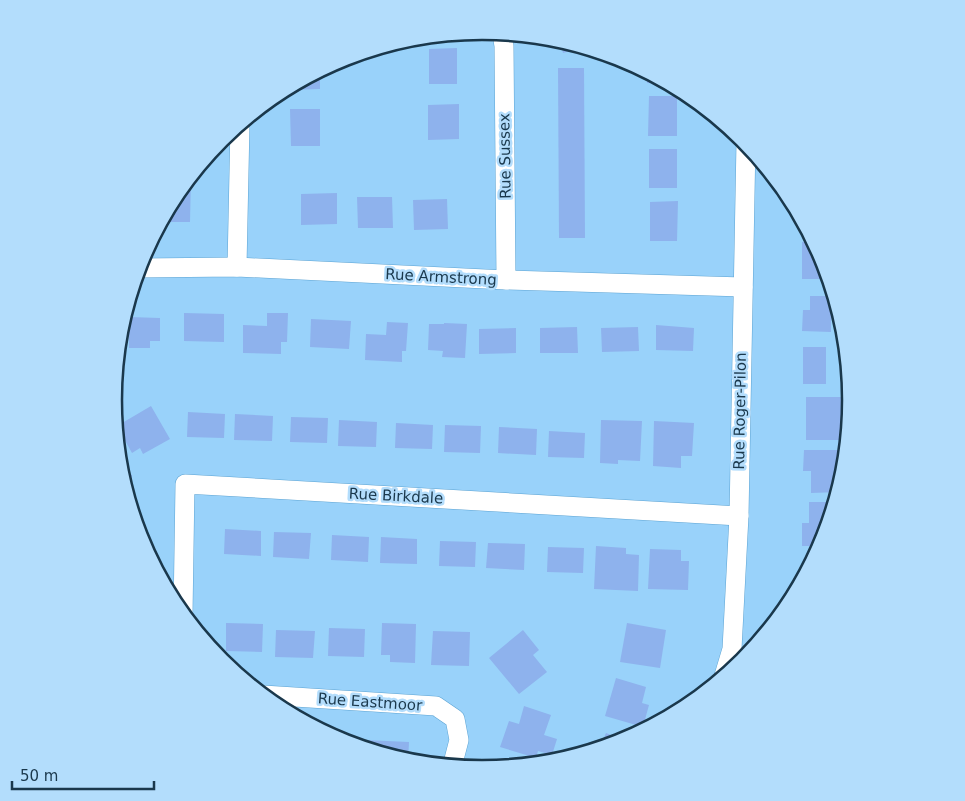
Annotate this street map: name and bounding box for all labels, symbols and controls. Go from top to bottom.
street label: Rue Sussex [495,113,515,199]
street label: Rue Armstrong [385,265,497,289]
street label: Rue Roger-Pilon [730,352,750,470]
street label: Rue Birkdale [348,485,444,507]
street label: Rue Eastmoor [317,689,424,715]
scale bar [12,758,155,790]
text: 50 m [20,767,58,785]

